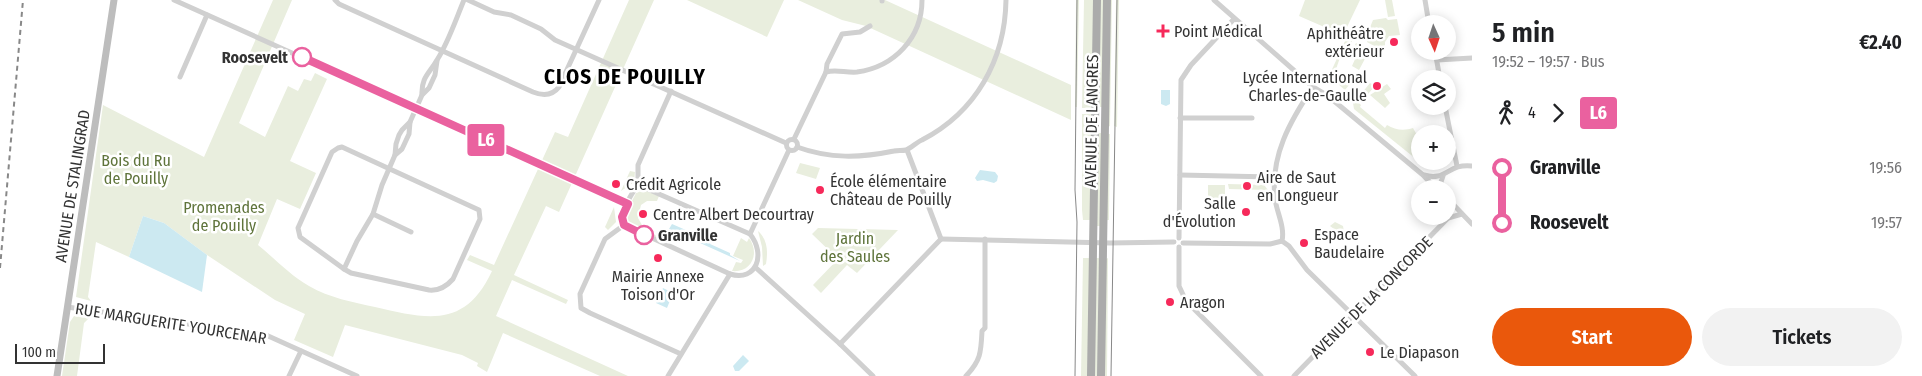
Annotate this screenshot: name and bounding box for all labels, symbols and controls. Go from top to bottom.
north arrow [1411,15,1456,60]
map controls [1411,15,1456,225]
text: 5 min [1492,16,1555,49]
place label: Point Médical [1174,22,1262,41]
marker: Point Médical [1156,24,1170,38]
place label: Aphithéâtre extérieur [1307,24,1384,61]
text: €2.40 [1859,31,1902,54]
marker: Aphithéâtre extérieur [1388,36,1400,48]
marker: Roosevelt [292,47,312,67]
place label: Roosevelt [222,48,288,67]
text: 19:52 – 19:57 · Bus [1492,52,1605,71]
street label: AVENUE DE LANGRES [1081,54,1102,188]
district label: CLOS DE POUILLY [544,64,706,90]
place label: Lycée International Charles-de-Gaulle [1242,68,1367,105]
button: layers [1411,70,1456,115]
marker: Lycée International Charles-de-Gaulle [1371,80,1383,92]
icon: walk [1492,99,1520,127]
icon: forward [1544,99,1572,127]
text: L6 [1590,102,1607,124]
text: 4 [1528,103,1536,122]
street label: AVENUE DE STALINGRAD [51,109,94,264]
line badge: L6 [464,124,508,156]
button: + [1411,125,1456,170]
text: L6 [477,129,495,151]
park label: Bois du Ru de Pouilly [101,151,171,188]
text: Granville [1530,156,1601,179]
text: 19:56 [1869,158,1902,177]
place label: Aire de Saut en Longueur [1257,168,1339,205]
place label: École élémentaire Château de Pouilly [830,172,952,209]
place label: Crédit Agricole [626,175,721,194]
marker: Crédit Agricole [610,178,622,190]
marker: Aire de Saut en Longueur [1241,180,1253,192]
button: − [1411,180,1456,225]
marker: École élémentaire Château de Pouilly [814,184,826,196]
place label: Salle d'Évolution [1163,194,1236,231]
park label: Promenades de Pouilly [183,198,265,235]
place label: Centre Albert Decourtray [653,205,815,224]
marker: Salle d'Évolution [1240,206,1252,218]
marker: Centre Albert Decourtray [637,208,649,220]
text: Roosevelt [1530,211,1609,234]
text: 19:57 [1871,213,1902,232]
marker: Granville [634,225,654,245]
place label: Espace Baudelaire [1314,225,1385,262]
place label: Granville [658,226,718,245]
park label: Jardin des Saules [820,229,890,266]
street label: AVENUE DE LA CONCORDE [1306,232,1436,362]
marker: Espace Baudelaire [1298,237,1310,249]
marker: Mairie Annexe Toison d'Or [652,252,664,264]
place label: Mairie Annexe Toison d'Or [612,267,704,304]
place label: Aragon [1180,293,1225,312]
marker: Aragon [1164,296,1176,308]
street label: RUE MARGUERITE YOURCENAR [74,299,268,348]
button: Start [1492,308,1692,366]
button: Tickets [1702,308,1902,366]
scale bar [15,341,105,364]
place label: Le Diapason [1380,343,1459,362]
text: 100 m [22,344,56,361]
marker: Le Diapason [1364,346,1376,358]

